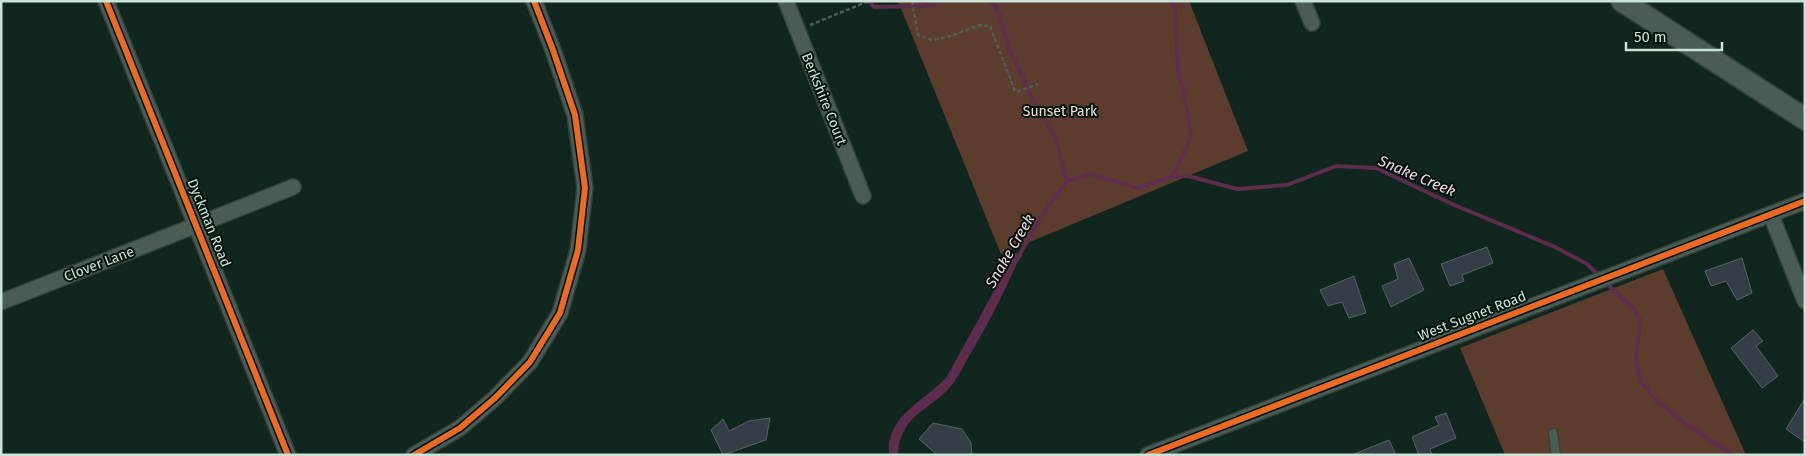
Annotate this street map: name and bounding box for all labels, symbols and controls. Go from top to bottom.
scale bar [1626,20,1722,52]
text: 50 m [1634,28,1667,46]
street label: Berkshire Court [798,50,851,148]
park label: Sunset Park [1023,103,1098,120]
water label: Snake Creek [1375,151,1458,200]
street label: Dyckman Road [184,176,234,270]
water label: Snake Creek [981,211,1038,292]
street label: Clover Lane [62,243,136,285]
street label: West Sugnet Road [1416,288,1528,344]

